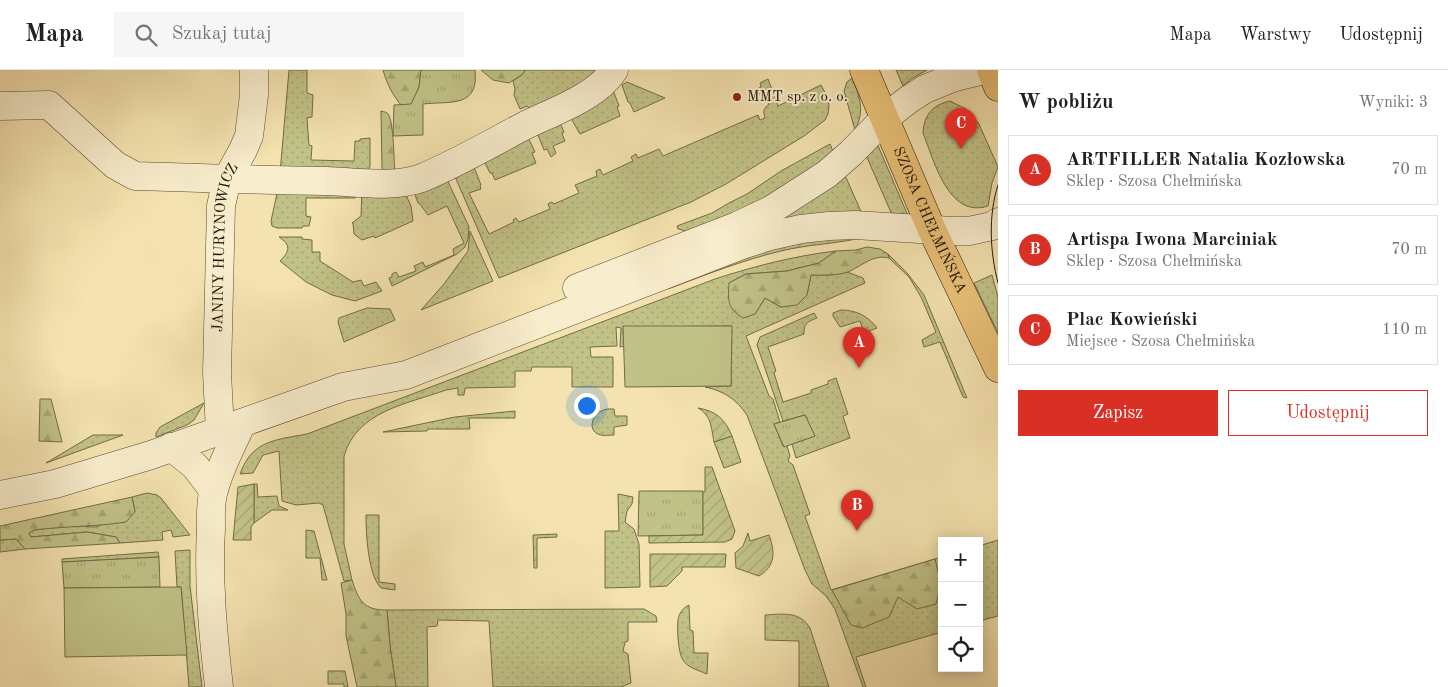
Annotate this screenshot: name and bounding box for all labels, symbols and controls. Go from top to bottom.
search box [114,12,464,57]
icon: search [132,21,160,49]
text: Mapa [25,23,84,47]
text: Szukaj tutaj [172,25,272,44]
text: Mapa [1170,26,1212,44]
text: Warstwy [1240,26,1311,44]
text: Udostępnij [1339,26,1423,44]
place label: MMT sp. z o. o. [747,90,848,105]
marker: MMT sp. z o. o. [731,91,743,103]
text: W pobliżu [1018,92,1113,113]
text: Wyniki: 3 [1359,95,1428,111]
pin: C [945,108,977,149]
street label: SZOSA CHEŁMIŃSKA [890,145,969,297]
text: ARTFILLER Natalia Kozłowska [1066,151,1345,170]
street label: JANINY HURYNOWICZ [210,161,242,332]
text: A [1029,162,1041,178]
text: 70 m [1391,162,1427,178]
text: Sklep · Szosa Chełmińska [1066,174,1242,190]
text: Artispa Iwona Marciniak [1066,231,1278,250]
text: B [1029,242,1041,258]
text: 70 m [1391,242,1427,258]
text: Sklep · Szosa Chełmińska [1066,254,1242,270]
text: Plac Kowieński [1066,311,1197,330]
text: C [1030,322,1040,338]
text: 110 m [1382,322,1427,338]
pin: A [843,327,875,368]
text: Miejsce · Szosa Chełmińska [1066,334,1255,350]
button: Zapisz [1018,390,1218,436]
button: Udostępnij [1228,390,1428,436]
your location [574,393,600,419]
pin: B [841,490,873,531]
map controls [938,537,983,672]
button: + [938,537,983,582]
button: − [938,582,983,627]
button: locate [938,627,983,672]

